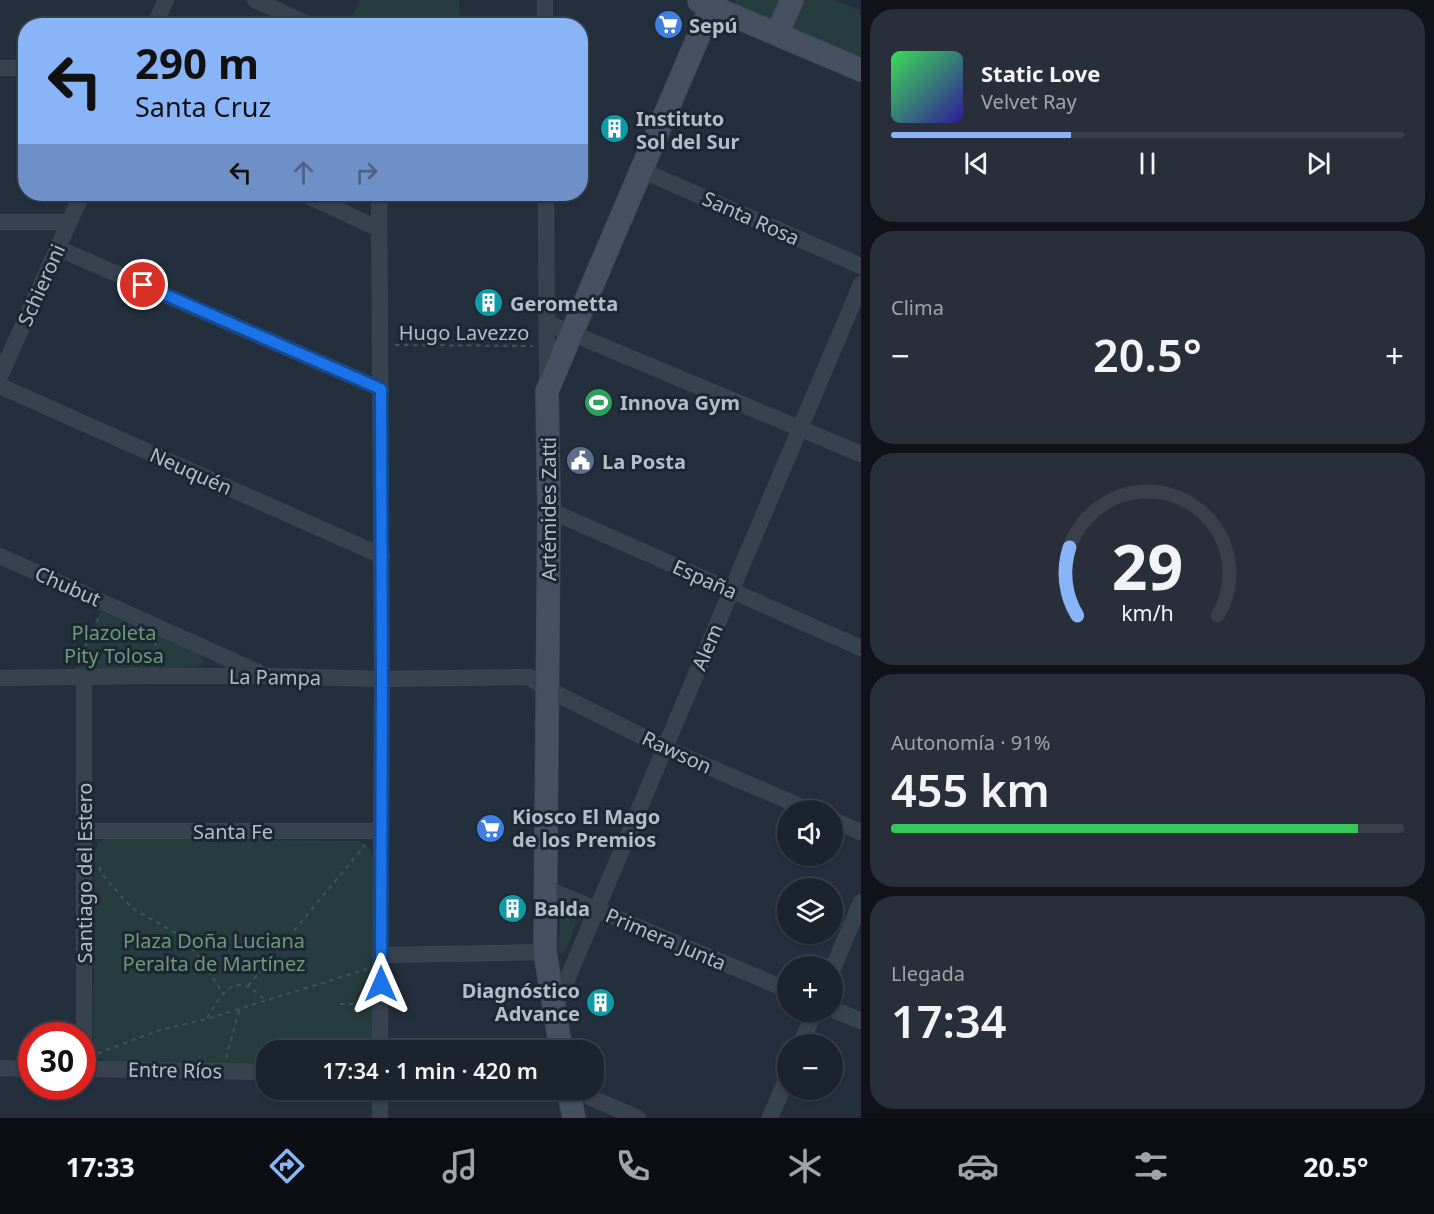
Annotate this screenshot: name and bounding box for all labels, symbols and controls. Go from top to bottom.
supermarket icon: Sepú [652,9,684,41]
place label: Sepú [689,12,738,39]
text: 290 m [135,34,259,91]
icon: left [36,42,114,120]
text: Static Love [981,58,1100,88]
text: Santa Cruz [135,88,271,125]
text: Velvet Ray [981,88,1077,115]
place label: Instituto Sol del Sur [636,105,739,155]
building icon: Instituto Sol del Sur [599,113,631,145]
icon: previous [960,147,993,180]
icon: pause [1131,147,1164,180]
icon: next [1302,147,1335,180]
icon: left [224,156,257,189]
icon: ahead [287,156,320,189]
icon: right [350,156,383,189]
street label: Santa Rosa [698,185,804,251]
street label: Schieroni [11,240,71,330]
pin [117,259,168,310]
icon: arrive [126,268,159,301]
building icon: Gerometta [473,287,505,319]
place label: Gerometta [510,290,618,317]
text: Clima [891,294,944,321]
street label: Hugo Lavezzo [399,319,529,346]
text: 20.5° [1093,324,1202,385]
text: − [891,333,910,378]
text: + [1385,333,1404,378]
sports icon: Innova Gym [583,386,615,418]
place label: Innova Gym [620,389,740,416]
street label: Artémides Zatti [535,437,562,581]
street label: Neuquén [146,441,236,501]
public building icon: La Posta [565,445,597,477]
place label: La Posta [602,448,686,475]
text: 29 [1112,523,1183,608]
street label: España [669,553,741,605]
street label: Chubut [31,560,105,612]
text: km/h [1121,598,1174,627]
park label: Plazoleta Pity Tolosa [64,619,164,669]
street label: Alem [685,620,729,674]
street label: La Pampa [229,663,321,691]
street label: Rawson [638,724,716,780]
text: Autonomía · 91% [891,729,1050,756]
text: 455 km [891,759,1050,820]
street label: Santiago del Estero [71,783,98,963]
map controls [777,800,843,1100]
button: sound [777,800,843,866]
place label: Kiosco El Mago de los Premios [512,803,660,853]
supermarket icon: Kiosco El Mago de los Premios [475,812,507,844]
street label: Santa Fe [193,818,273,845]
button: layers [777,878,843,944]
building icon: Balda [497,892,529,924]
place label: Balda [534,895,590,922]
street label: Primera Junta [602,901,730,977]
park label: Plaza Doña Luciana Peralta de Martínez [123,927,305,977]
position arrow [349,952,413,1016]
button: + [777,956,843,1022]
text: Llegada [891,960,965,987]
place label: Diagnóstico Advance [462,977,580,1027]
building icon: Diagnóstico Advance [585,986,617,1018]
text: 17:34 [891,990,1006,1051]
speed limit sign: 30 [18,1022,96,1100]
button: − [777,1034,843,1100]
text: 17:34 · 1 min · 420 m [322,1055,538,1085]
street label: Entre Ríos [128,1056,222,1084]
icon: directions [266,1145,308,1187]
icon: music [439,1145,481,1187]
icon: phone [612,1145,654,1187]
icon: climate [784,1145,826,1187]
icon: car [957,1145,999,1187]
icon: filters [1130,1145,1172,1187]
text: 17:33 [65,1148,135,1185]
text: 20.5° [1303,1148,1369,1185]

